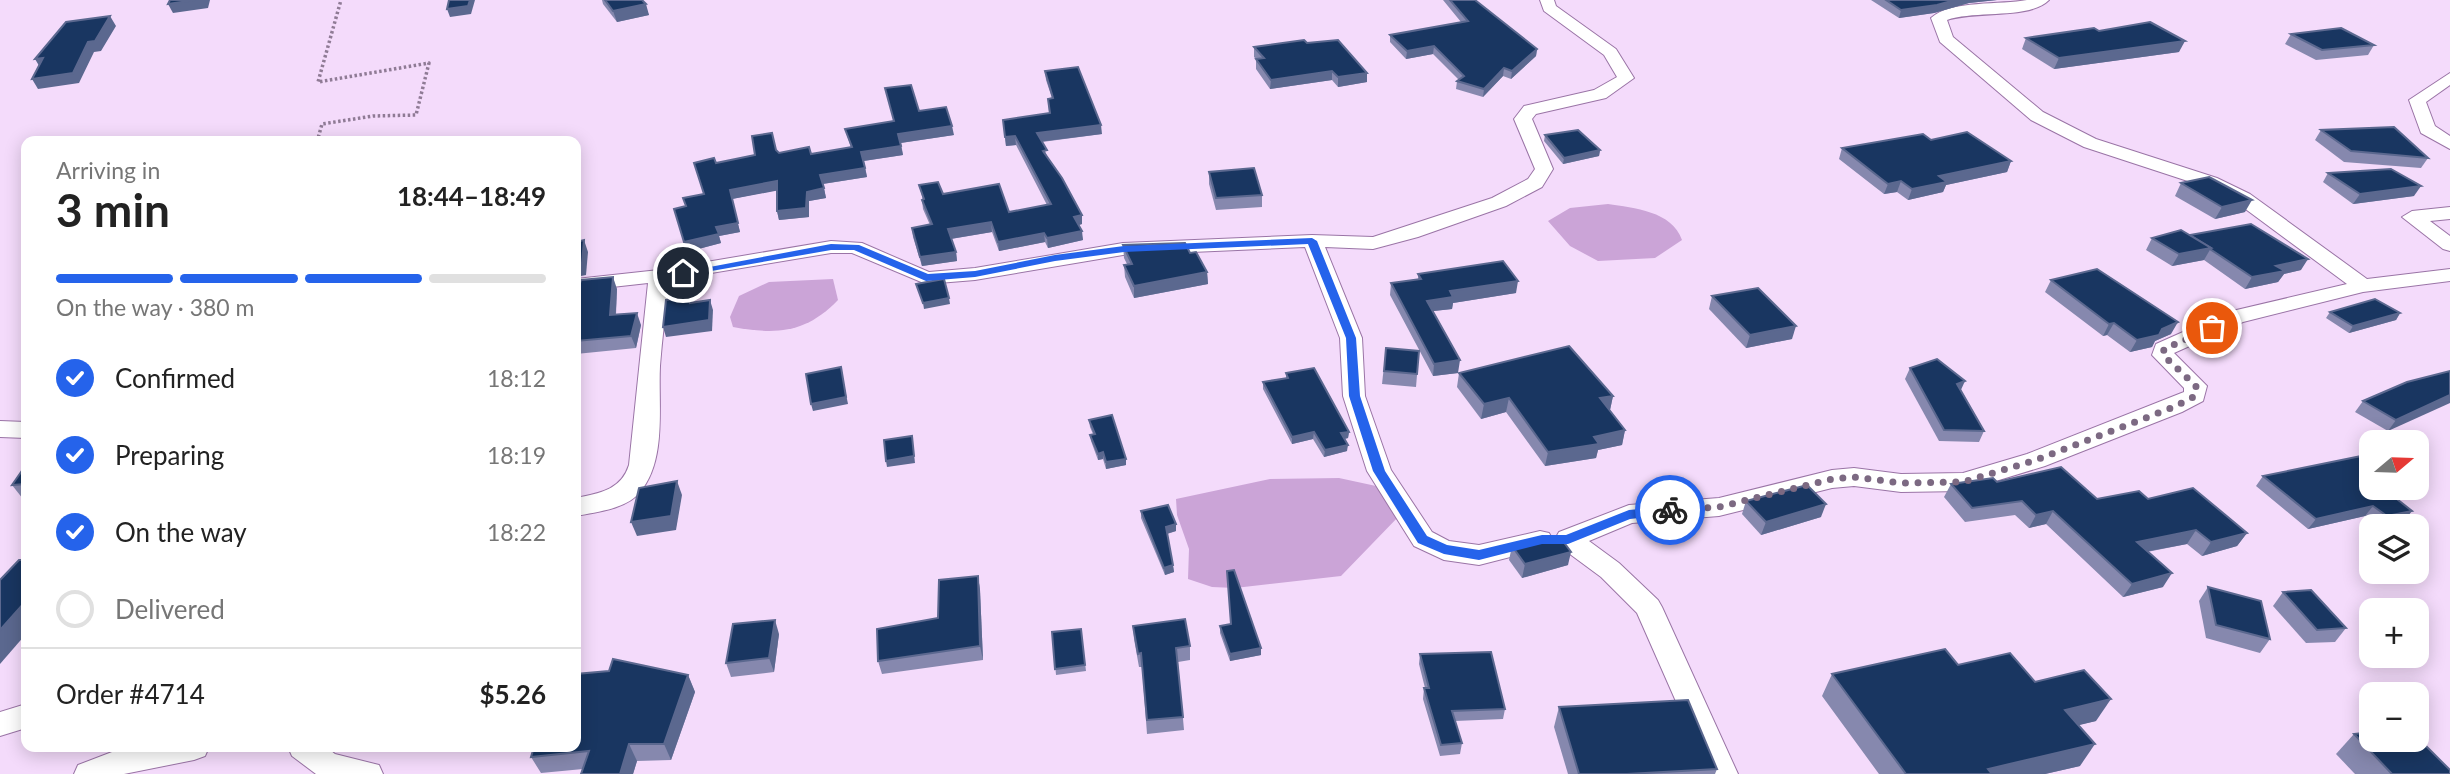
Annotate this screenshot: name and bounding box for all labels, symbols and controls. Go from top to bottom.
text: Arriving in [56,156,160,184]
text: 18:44–18:49 [397,180,546,212]
text: 3 min [56,182,170,237]
pin [653,243,713,303]
icon: home [664,254,702,292]
text: On the way · 380 m [56,293,255,321]
pin [2182,298,2242,358]
icon: bag [2193,309,2231,347]
icon: check [56,359,94,397]
text: Confirmed [115,362,235,394]
text: 18:12 [487,364,546,392]
north arrow [2359,430,2429,500]
map controls [2359,430,2429,752]
icon: check [56,436,94,474]
text: Preparing [115,439,224,471]
text: 18:19 [487,441,546,469]
courier [1635,475,1705,545]
icon: bike [1651,491,1689,529]
icon: check [56,513,94,551]
button: layers [2359,514,2429,584]
text: On the way [115,516,247,548]
text: 18:22 [487,518,546,546]
text: Delivered [115,593,225,625]
button: + [2359,598,2429,668]
text: Order #4714 [56,678,205,710]
text: $5.26 [480,678,546,710]
button: − [2359,682,2429,752]

